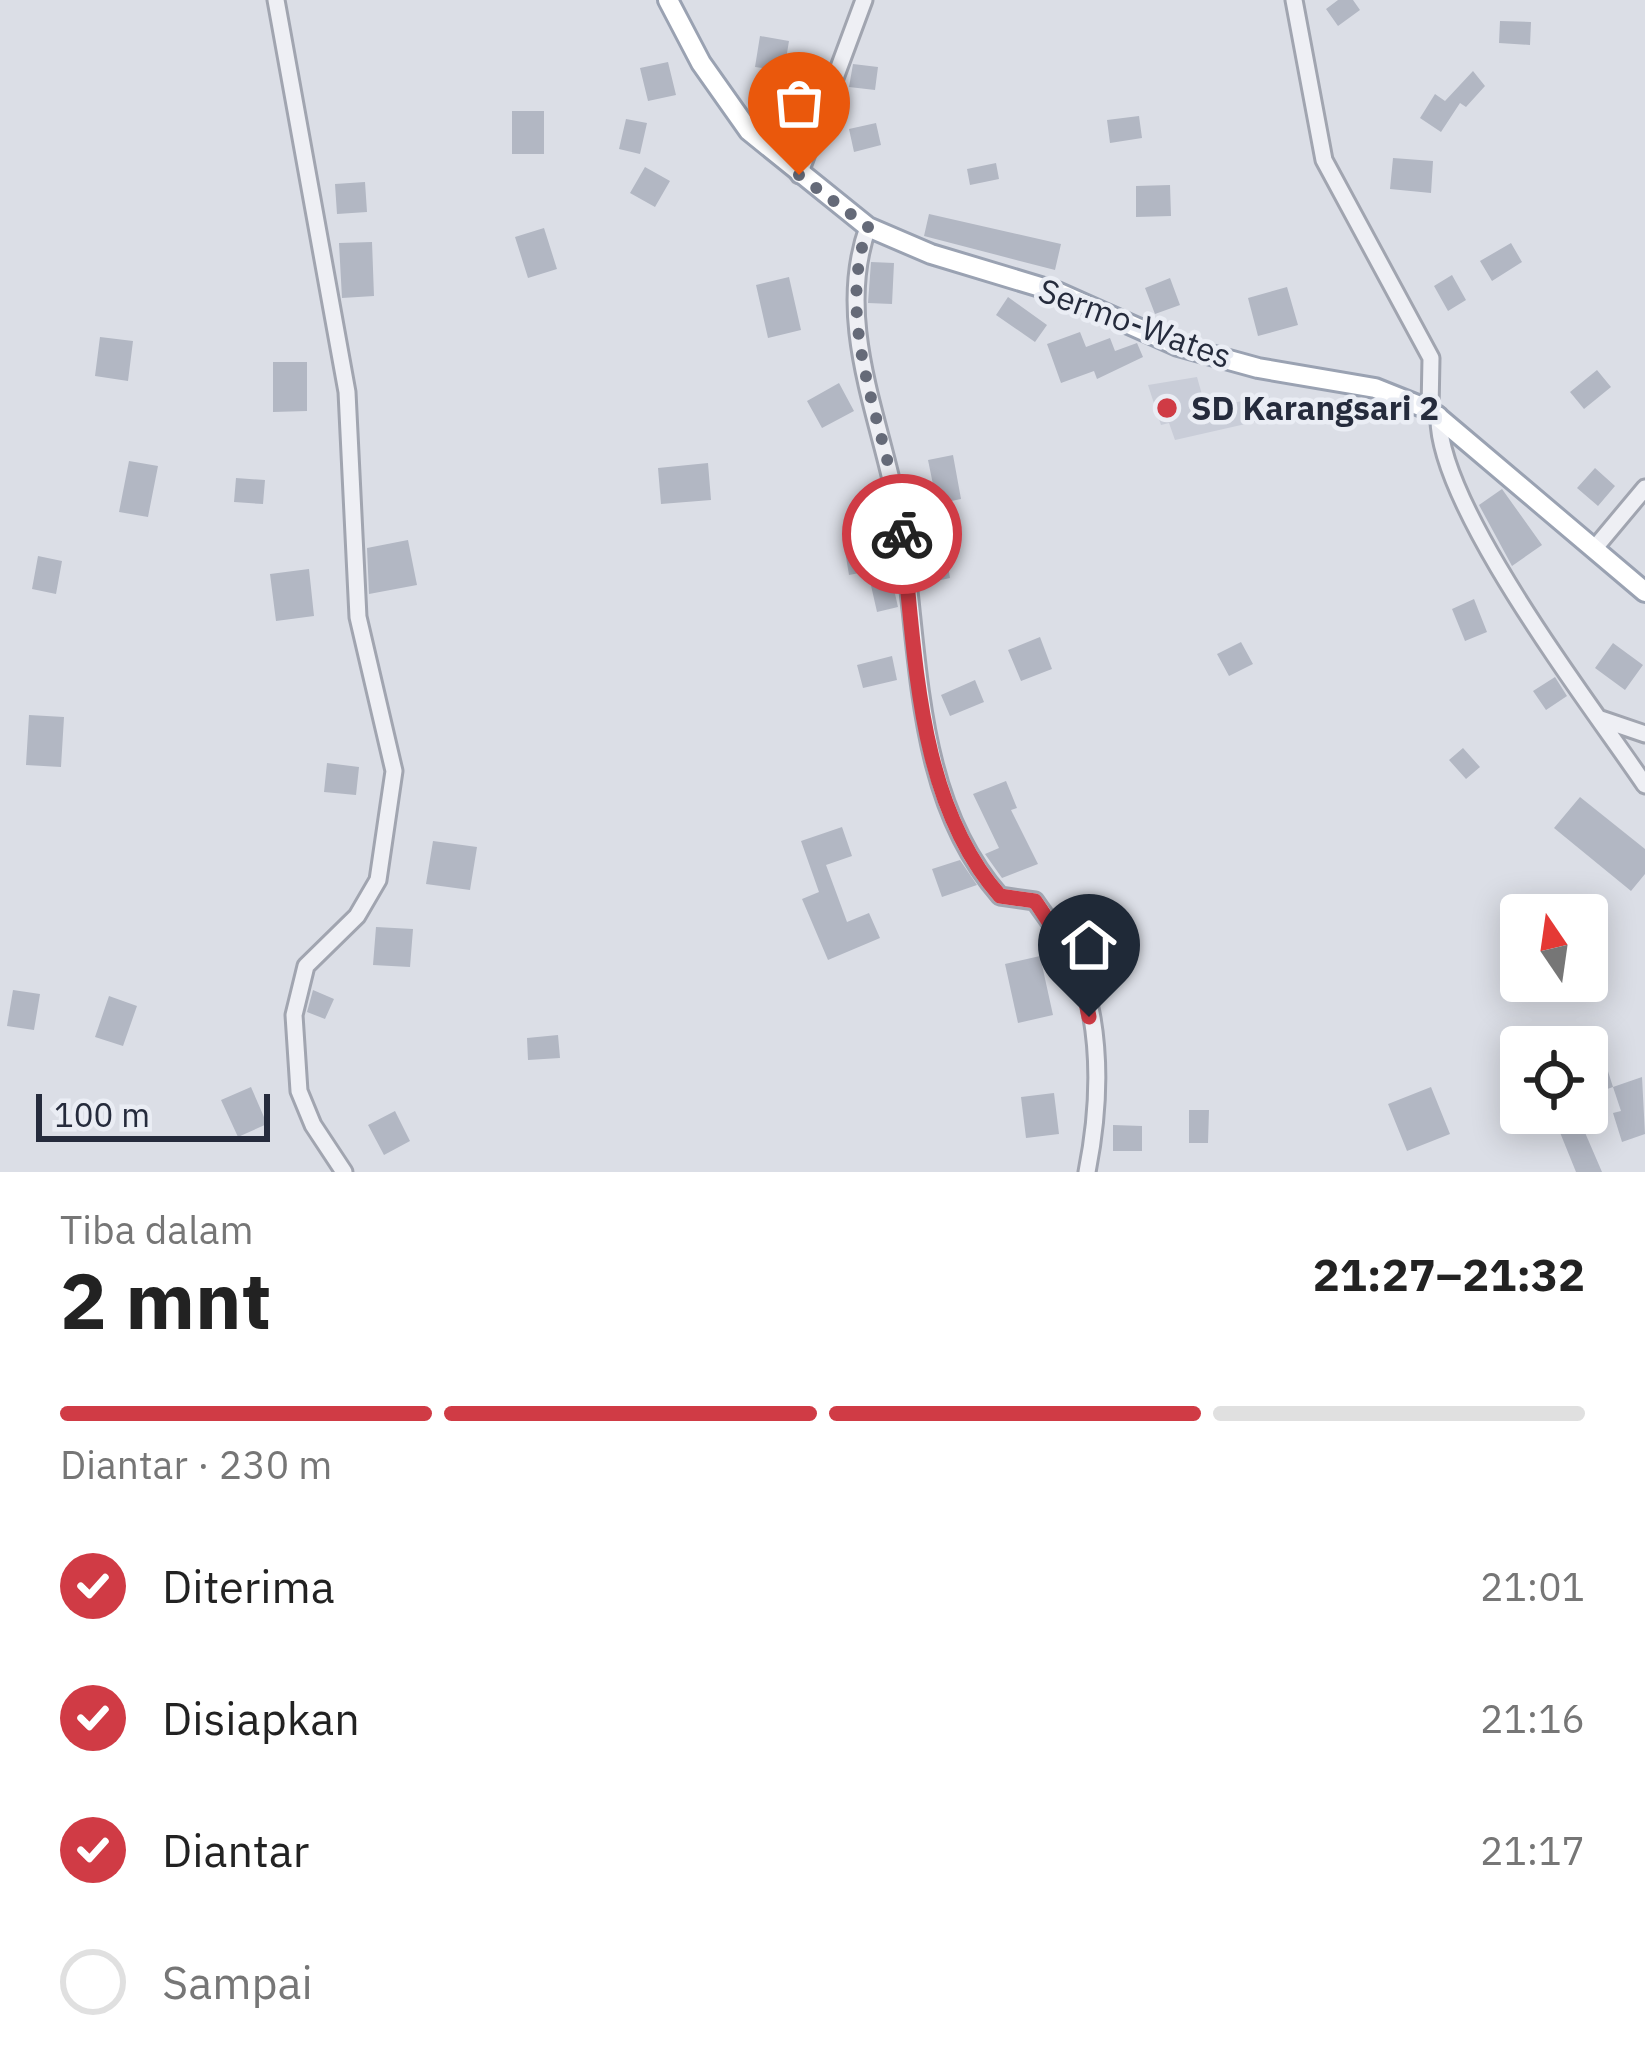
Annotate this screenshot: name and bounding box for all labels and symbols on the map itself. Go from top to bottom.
pin [748,52,850,175]
street label: Sermo-Wates [1033,268,1238,377]
place label: SD Karangsari 2 [1191,386,1439,429]
marker: SD Karangsari 2 [1154,395,1180,421]
courier [842,474,962,594]
pin [1038,894,1140,1017]
north arrow [1500,894,1608,1002]
scale bar [36,1088,270,1141]

